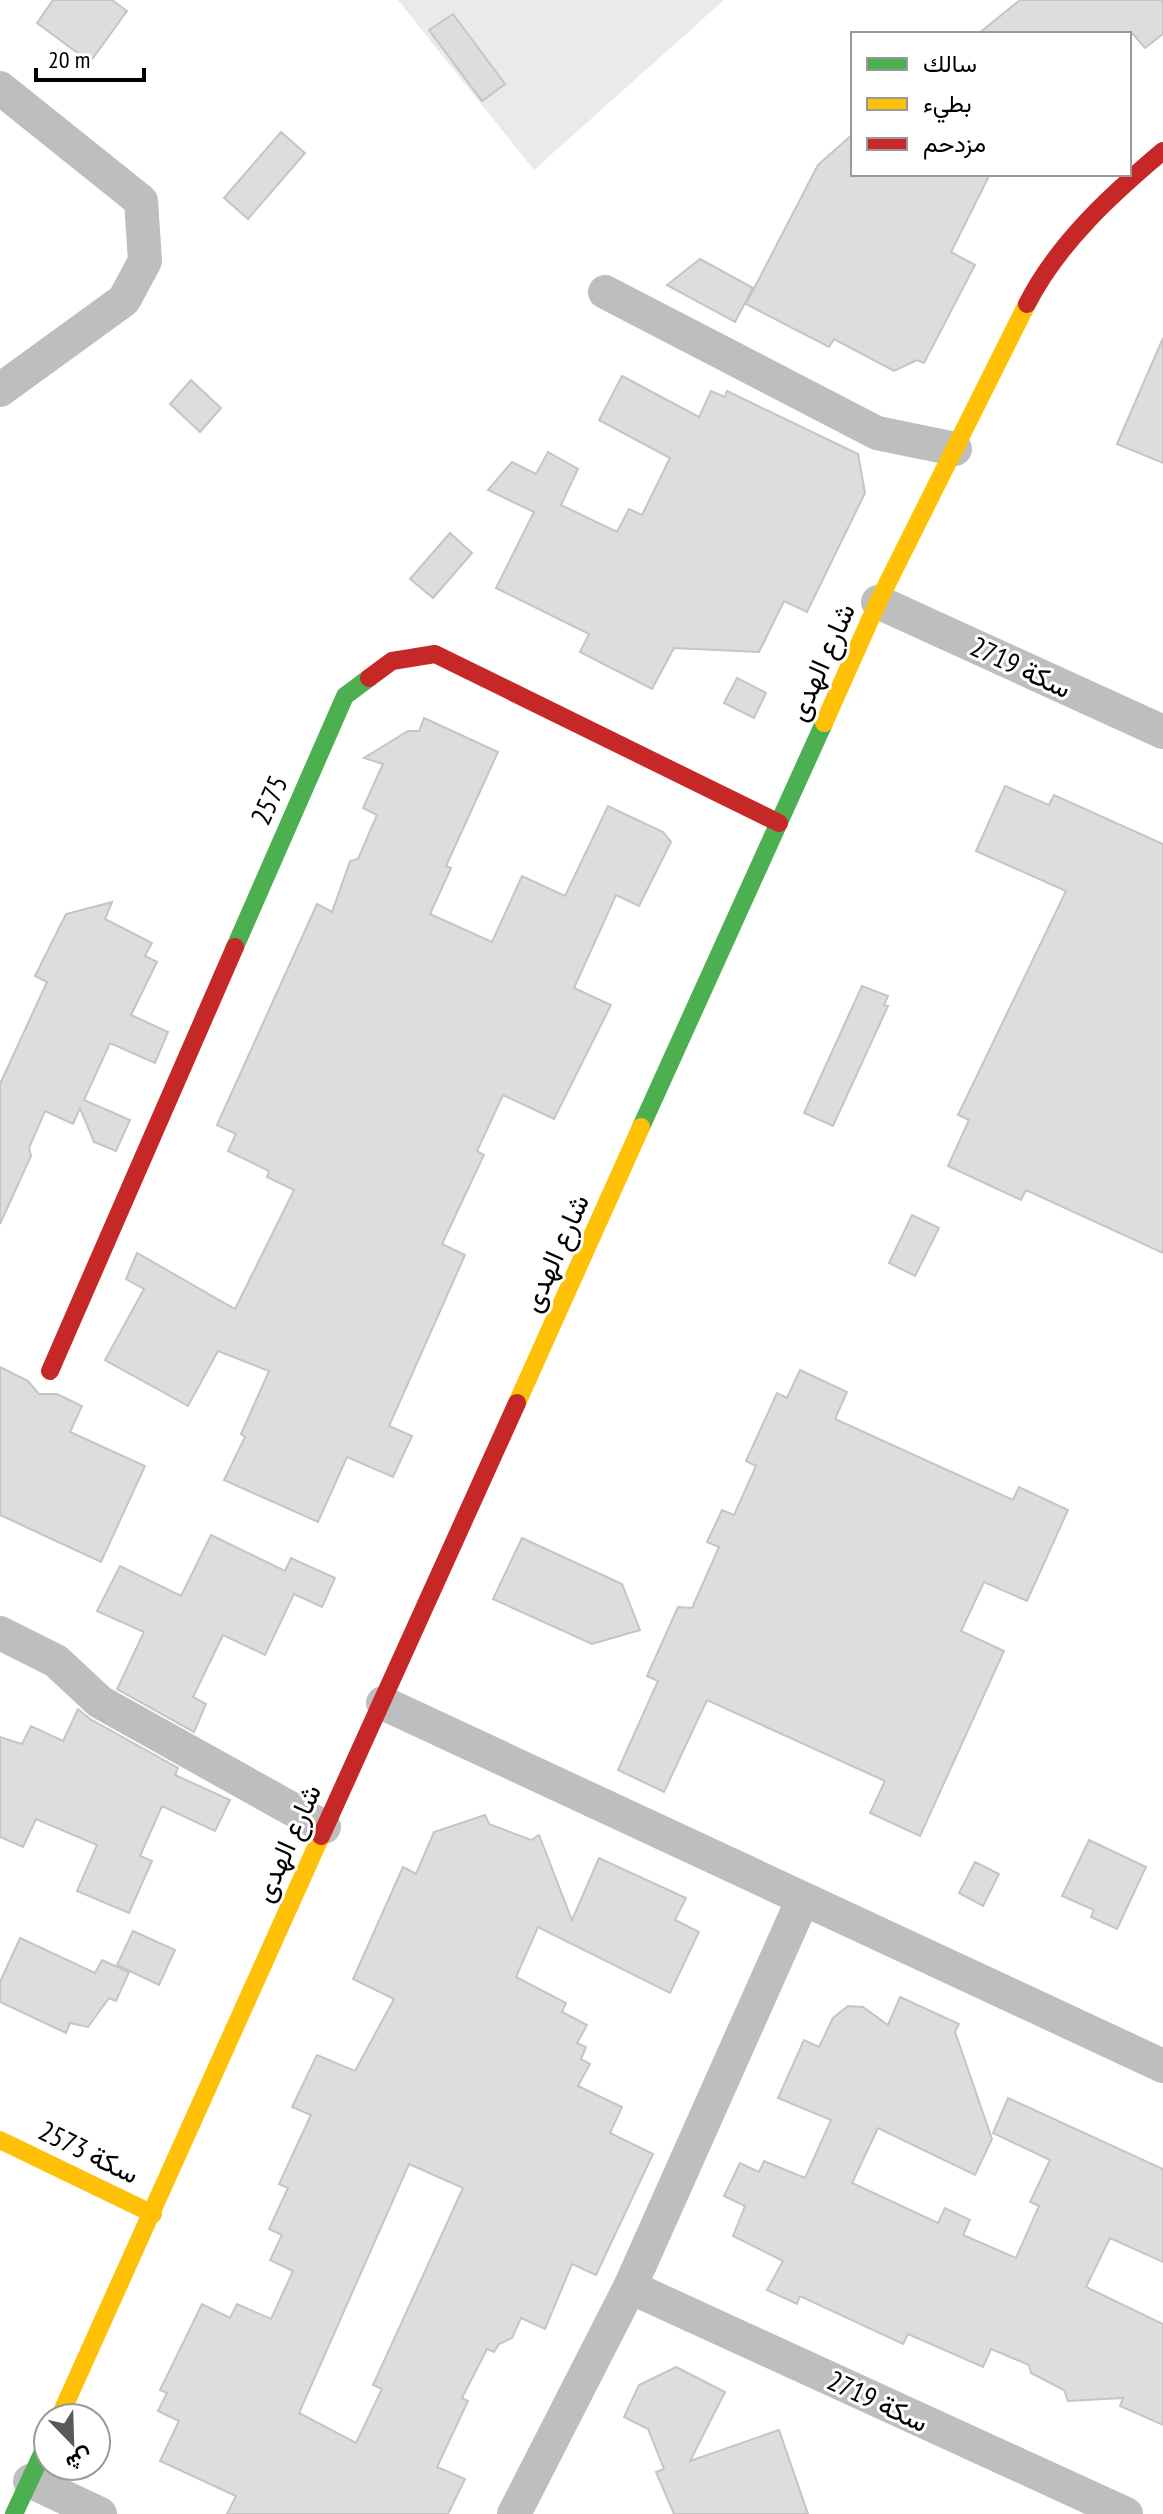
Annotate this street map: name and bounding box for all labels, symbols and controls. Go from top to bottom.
scale bar [36,32,144,82]
legend [851,32,1131,176]
text: 20 m [48,44,90,75]
text: سالك [923,48,977,79]
text: بطيء [923,88,972,123]
text: مزدحم [923,128,986,160]
street label: شارع الهدى [778,597,864,727]
street label: سكة 2719 [965,627,1078,706]
street label: 2575 [241,769,296,830]
street label: شارع الهدى [512,1188,598,1318]
street label: شارع الهدى [244,1778,330,1908]
street label: سكة 2573 [33,2111,146,2192]
street label: سكة 2719 [822,2361,935,2440]
north arrow [32,2402,112,2482]
text: ش [62,2442,97,2478]

